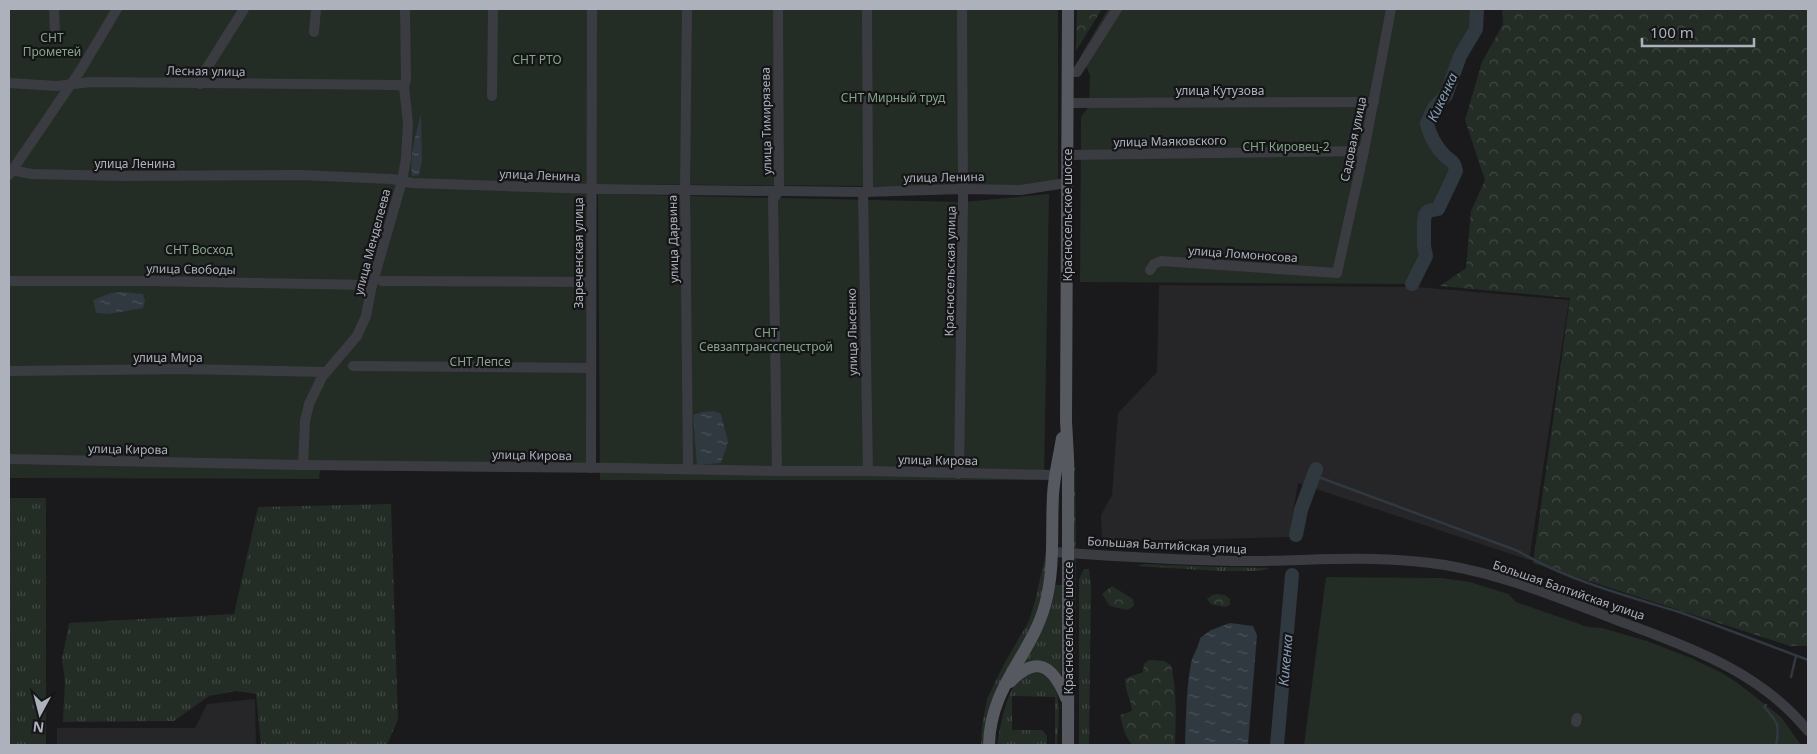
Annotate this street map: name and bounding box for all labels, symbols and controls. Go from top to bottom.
scale bar [1642,15,1754,47]
text: 100 m [1650,22,1694,42]
park label: СНТ Прометей [23,29,81,60]
park label: СНТ РТО [512,51,562,68]
street label: Лесная улица [166,62,246,80]
street label: улица Тимирязева [757,67,775,175]
water label: Кикенка [1422,69,1462,125]
street label: улица Кутузова [1176,82,1264,99]
park label: СНТ Мирный труд [841,89,946,106]
street label: Садовая улица [1336,95,1370,183]
street label: улица Маяковского [1113,132,1227,150]
park label: СНТ Кировец-2 [1242,138,1330,155]
street label: Красносельское шоссе [1059,148,1076,281]
street label: улица Ленина [95,155,176,172]
street label: улица Ленина [499,165,581,185]
street label: улица Ленина [903,168,985,186]
street label: улица Менделеева [350,187,394,297]
street label: улица Дарвина [664,195,682,283]
street label: Зареченская улица [570,197,587,309]
street label: Красносельская улица [940,206,960,336]
park label: СНТ Восход [165,241,233,258]
street label: улица Ломоносова [1188,242,1298,266]
street label: улица Свободы [146,260,236,278]
street label: улица Лысенко [843,288,861,376]
park label: СНТ Севзаптрансспецстрой [699,324,833,355]
street label: улица Мира [133,349,203,366]
park label: СНТ Лепсе [449,353,511,370]
street label: улица Кирова [88,440,168,458]
street label: улица Кирова [492,446,572,464]
street label: улица Кирова [898,451,978,469]
street label: Большая Балтийская улица [1087,532,1247,558]
street label: Большая Балтийская улица [1491,556,1647,624]
street label: Красносельское шоссе [1060,561,1077,694]
water label: Кикенка [1273,633,1297,687]
north arrow [15,689,65,739]
text: N [32,717,45,738]

